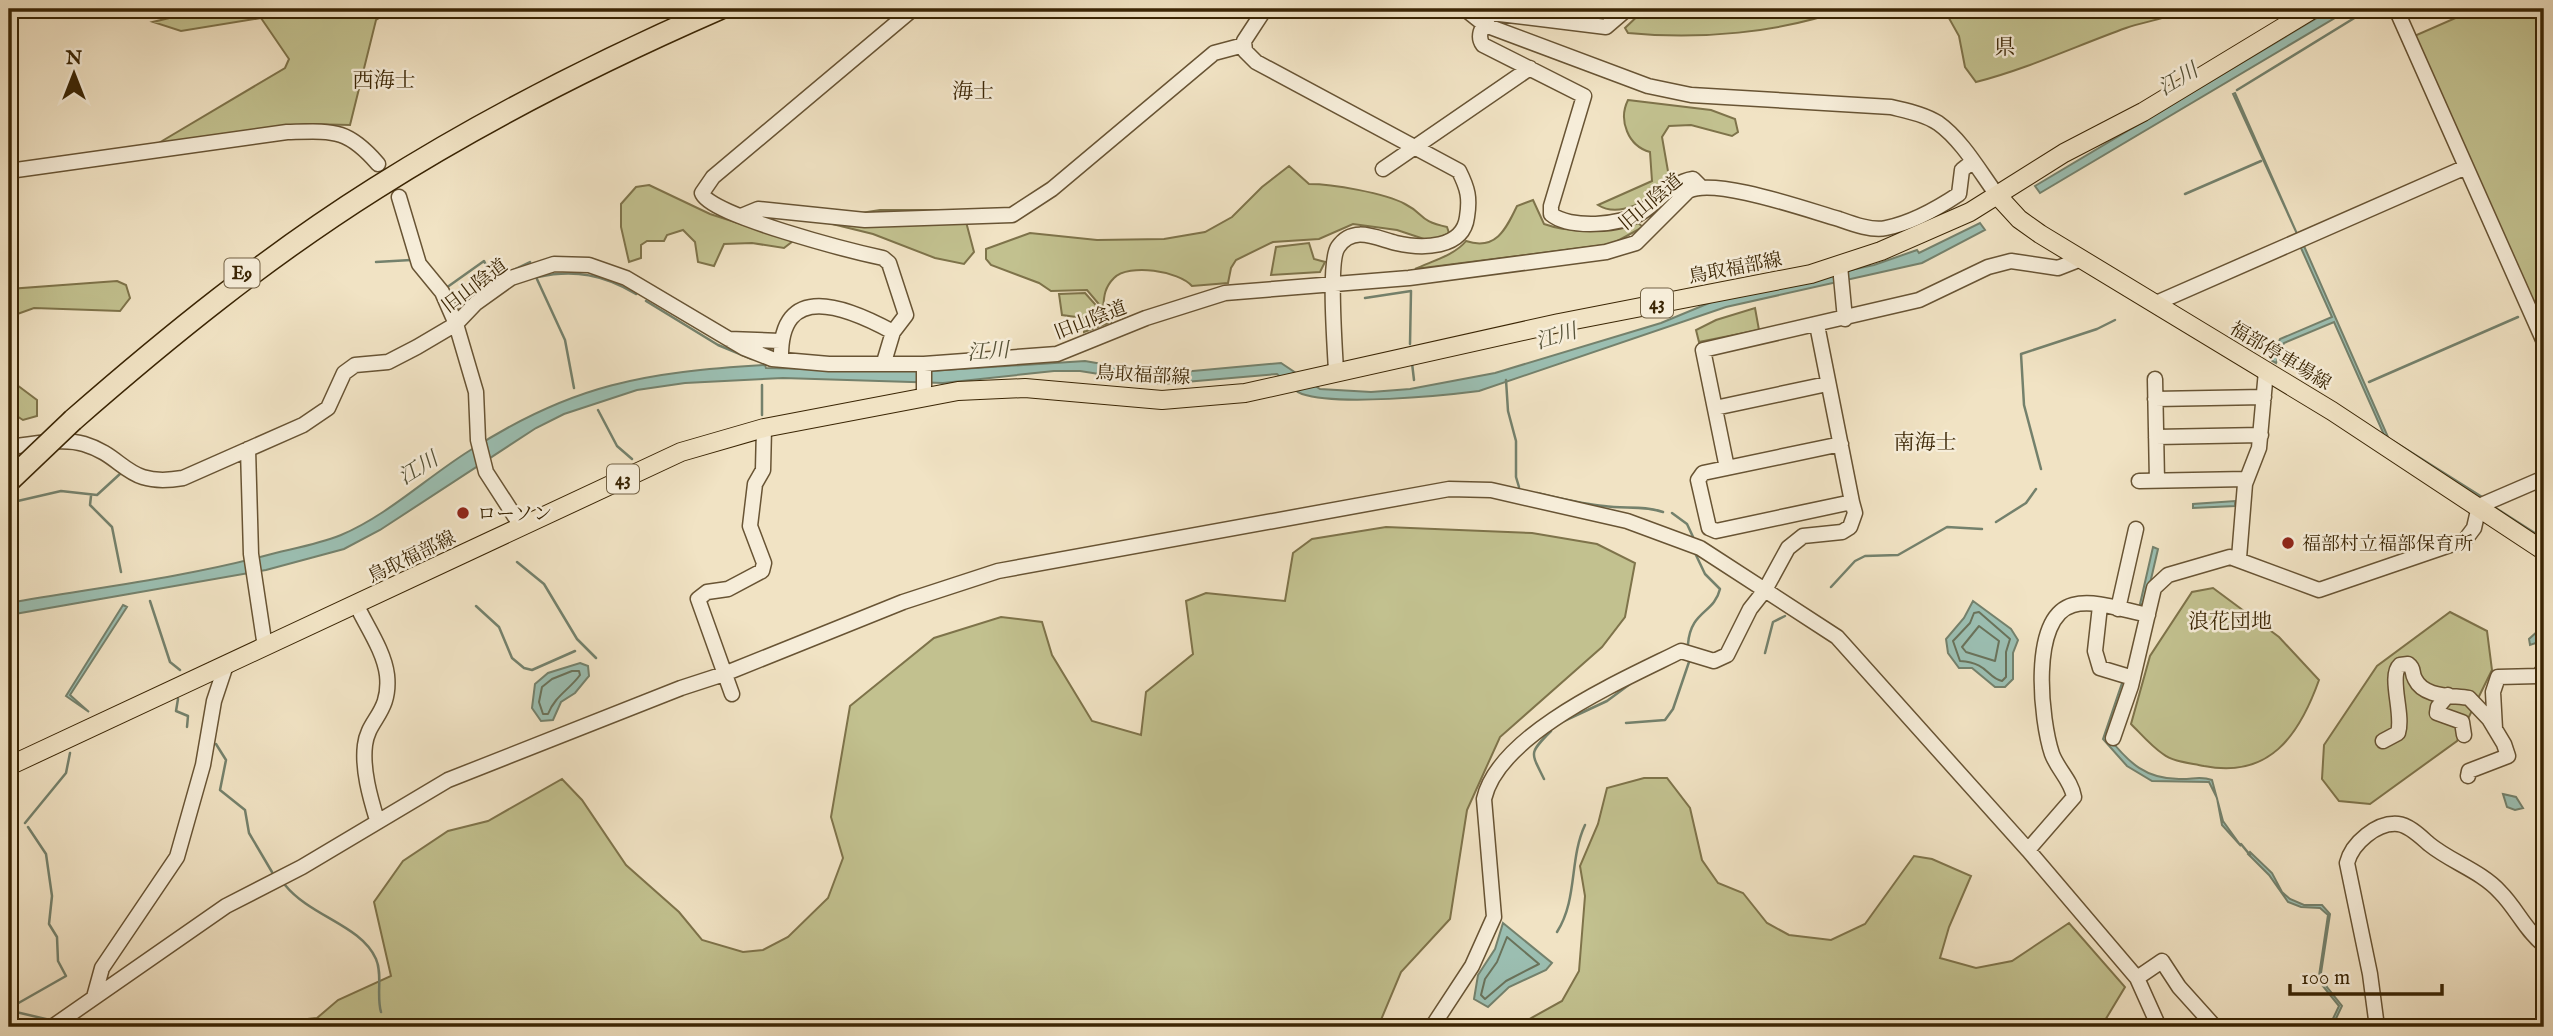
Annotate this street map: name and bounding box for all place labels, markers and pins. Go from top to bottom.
place label: ローソン [477,503,552,527]
marker: ローソン [455,505,471,521]
place label: 福部村立福部保育所 [2302,533,2473,557]
marker: 福部村立福部保育所 [2280,535,2296,551]

